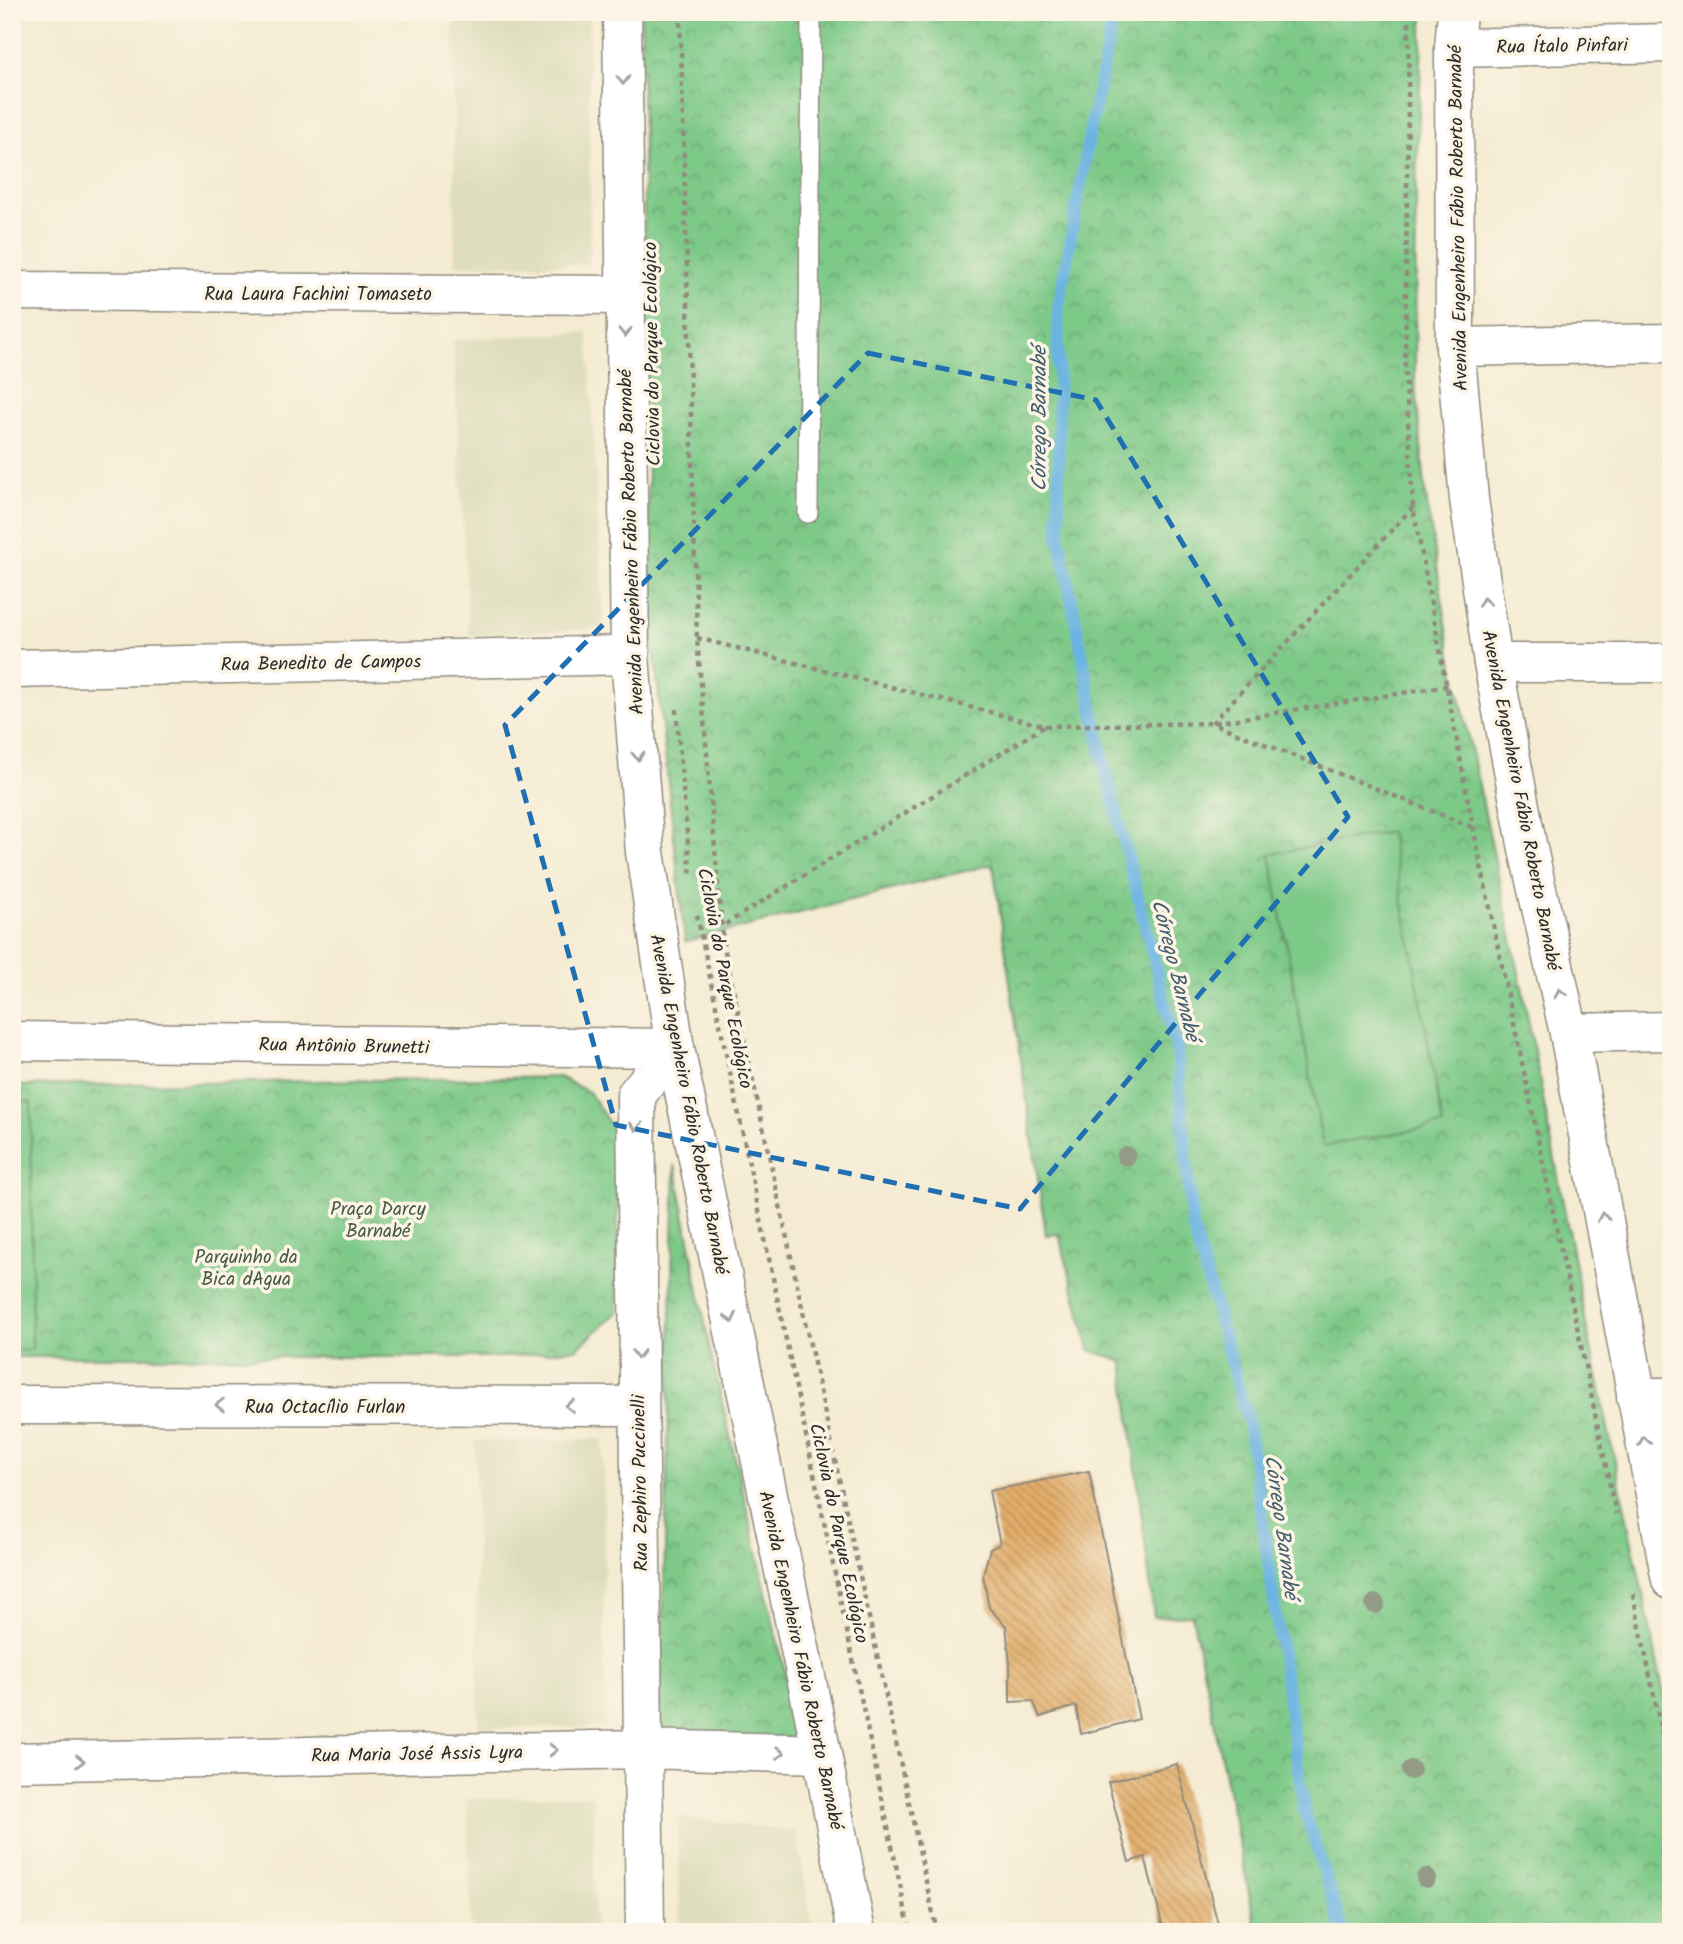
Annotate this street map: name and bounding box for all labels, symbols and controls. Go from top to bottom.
street label: Rua Ítalo Pinfari [1496,31,1630,63]
street label: Avenida Engenheiro Fábio Roberto Barnabé [1441,44,1477,391]
one-way arrow [615,76,631,86]
street label: Ciclovia do Parque Ecológico [636,242,670,466]
street label: Rua Laura Fachini Tomaseto [204,280,432,310]
one-way arrow [617,328,633,338]
water label: Córrego Barnabé [1024,342,1057,491]
street label: Avenida Engenheiro Fábio Roberto Barnabé [611,368,653,715]
one-way arrow [1477,596,1492,608]
street label: Avenida Engenheiro Fábio Roberto Barnabé [1472,628,1568,974]
street label: Rua Benedito de Campos [221,647,422,681]
one-way arrow [630,750,645,761]
street label: Ciclovia do Parque Ecológico [688,865,760,1091]
water label: Córrego Barnabé [1141,896,1209,1049]
street label: Avenida Engenheiro Fábio Roberto Barnabé [640,932,736,1278]
one-way arrow [1554,987,1568,999]
street label: Rua Antônio Brunetti [258,1031,431,1064]
one-way arrow [628,1121,644,1132]
park label: Praça Darcy Barnabé [330,1195,427,1247]
one-way arrow [1596,1211,1611,1223]
park label: Parquinho da Bica dAgua [194,1243,298,1295]
one-way arrow [723,1312,738,1324]
one-way arrow [630,1349,646,1359]
street label: Rua Octacílio Furlan [245,1393,405,1423]
street label: Rua Zephiro Puccinelli [624,1393,658,1572]
one-way arrow [214,1397,225,1413]
one-way arrow [564,1398,575,1414]
street label: Ciclovia do Parque Ecológico [800,1421,876,1646]
one-way arrow [1638,1435,1653,1447]
water label: Córrego Barnabé [1254,1453,1308,1606]
street label: Avenida Engenheiro Fábio Roberto Barnabé [749,1488,851,1833]
street label: Rua Maria José Assis Lyra [311,1738,523,1772]
one-way arrow [548,1743,559,1758]
one-way arrow [775,1745,786,1760]
one-way arrow [76,1753,86,1769]

